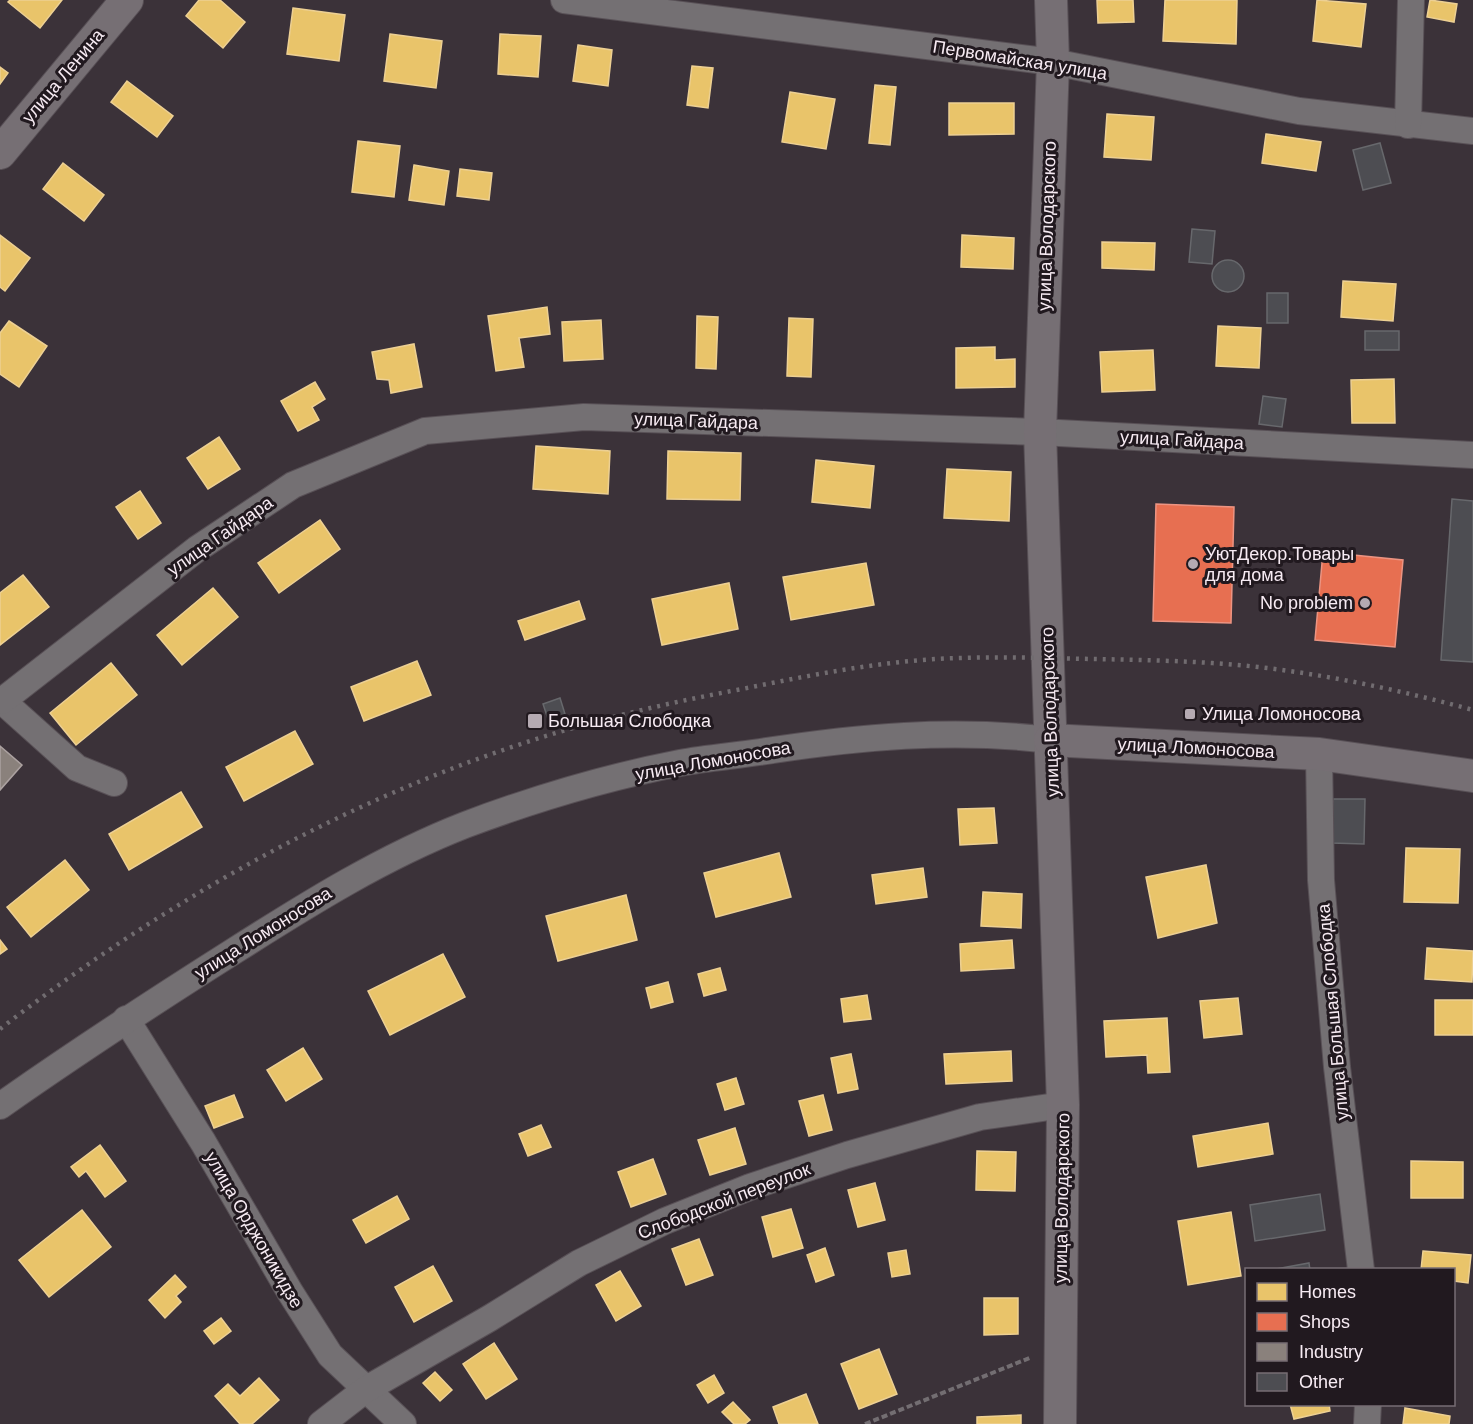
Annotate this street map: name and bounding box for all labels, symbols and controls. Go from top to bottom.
street label: улица Ленина [18,24,109,127]
street label: Первомайская улица [931,36,1110,84]
street label: улица Володарского [1034,141,1060,311]
street label: улица Гайдара [634,409,759,433]
street label: улица Гайдара [1120,427,1245,453]
street label: улица Гайдара [164,492,277,580]
place label: УютДекор.Товары для дома [1205,544,1354,585]
marker: УютДекор.Товары для дома [1186,557,1200,571]
place label: No problem [1260,593,1353,613]
marker: No problem [1358,596,1372,610]
street label: улица Володарского [1037,627,1063,797]
place label: Улица Ломоносова [1202,704,1362,724]
marker: Улица Ломоносова [1183,707,1197,721]
place label: Большая Слободка [548,711,712,731]
marker: Большая Слободка [526,712,544,730]
street label: улица Ломоносова [1117,734,1276,762]
street label: улица Ломоносова [634,737,793,784]
street label: улица Ломоносова [191,882,336,983]
street label: улица Большая Слободка [1313,902,1352,1121]
street label: улица Володарского [1051,1113,1073,1283]
street label: улица Орджоникидзе [201,1148,307,1312]
street label: Слободской переулок [635,1159,813,1243]
legend [1245,1268,1455,1406]
text: Homes [1299,1282,1356,1302]
text: Shops [1299,1312,1350,1332]
text: Industry [1299,1342,1363,1362]
text: Other [1299,1372,1344,1392]

